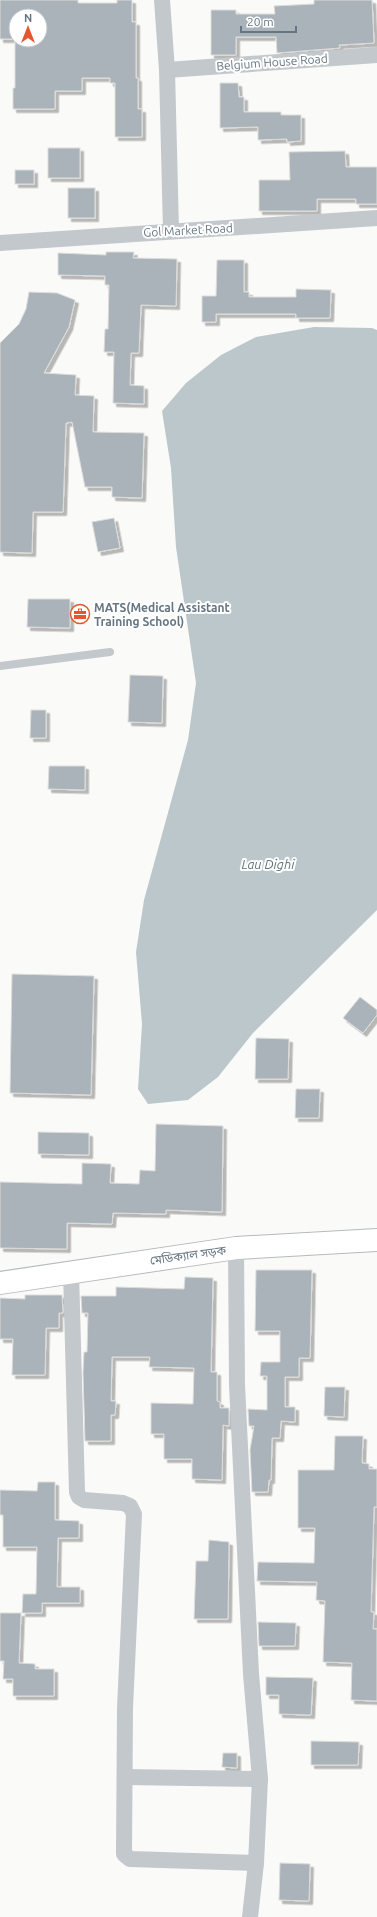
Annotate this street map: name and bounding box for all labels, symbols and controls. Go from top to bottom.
north arrow [8,8,48,48]
scale bar [241,8,296,34]
text: N [24,12,32,24]
text: 20 m [247,15,274,28]
street label: Belgium House Road [216,52,328,72]
street label: Gol Market Road [143,221,233,239]
place label: MATS(Medical Assistant Training School) [94,601,230,629]
office icon: MATS(Medical Assistant Training School) [69,603,91,625]
water label: Lau Dighi [242,857,295,871]
street label: মেডিক্যাল সড়ক [149,1242,227,1268]

